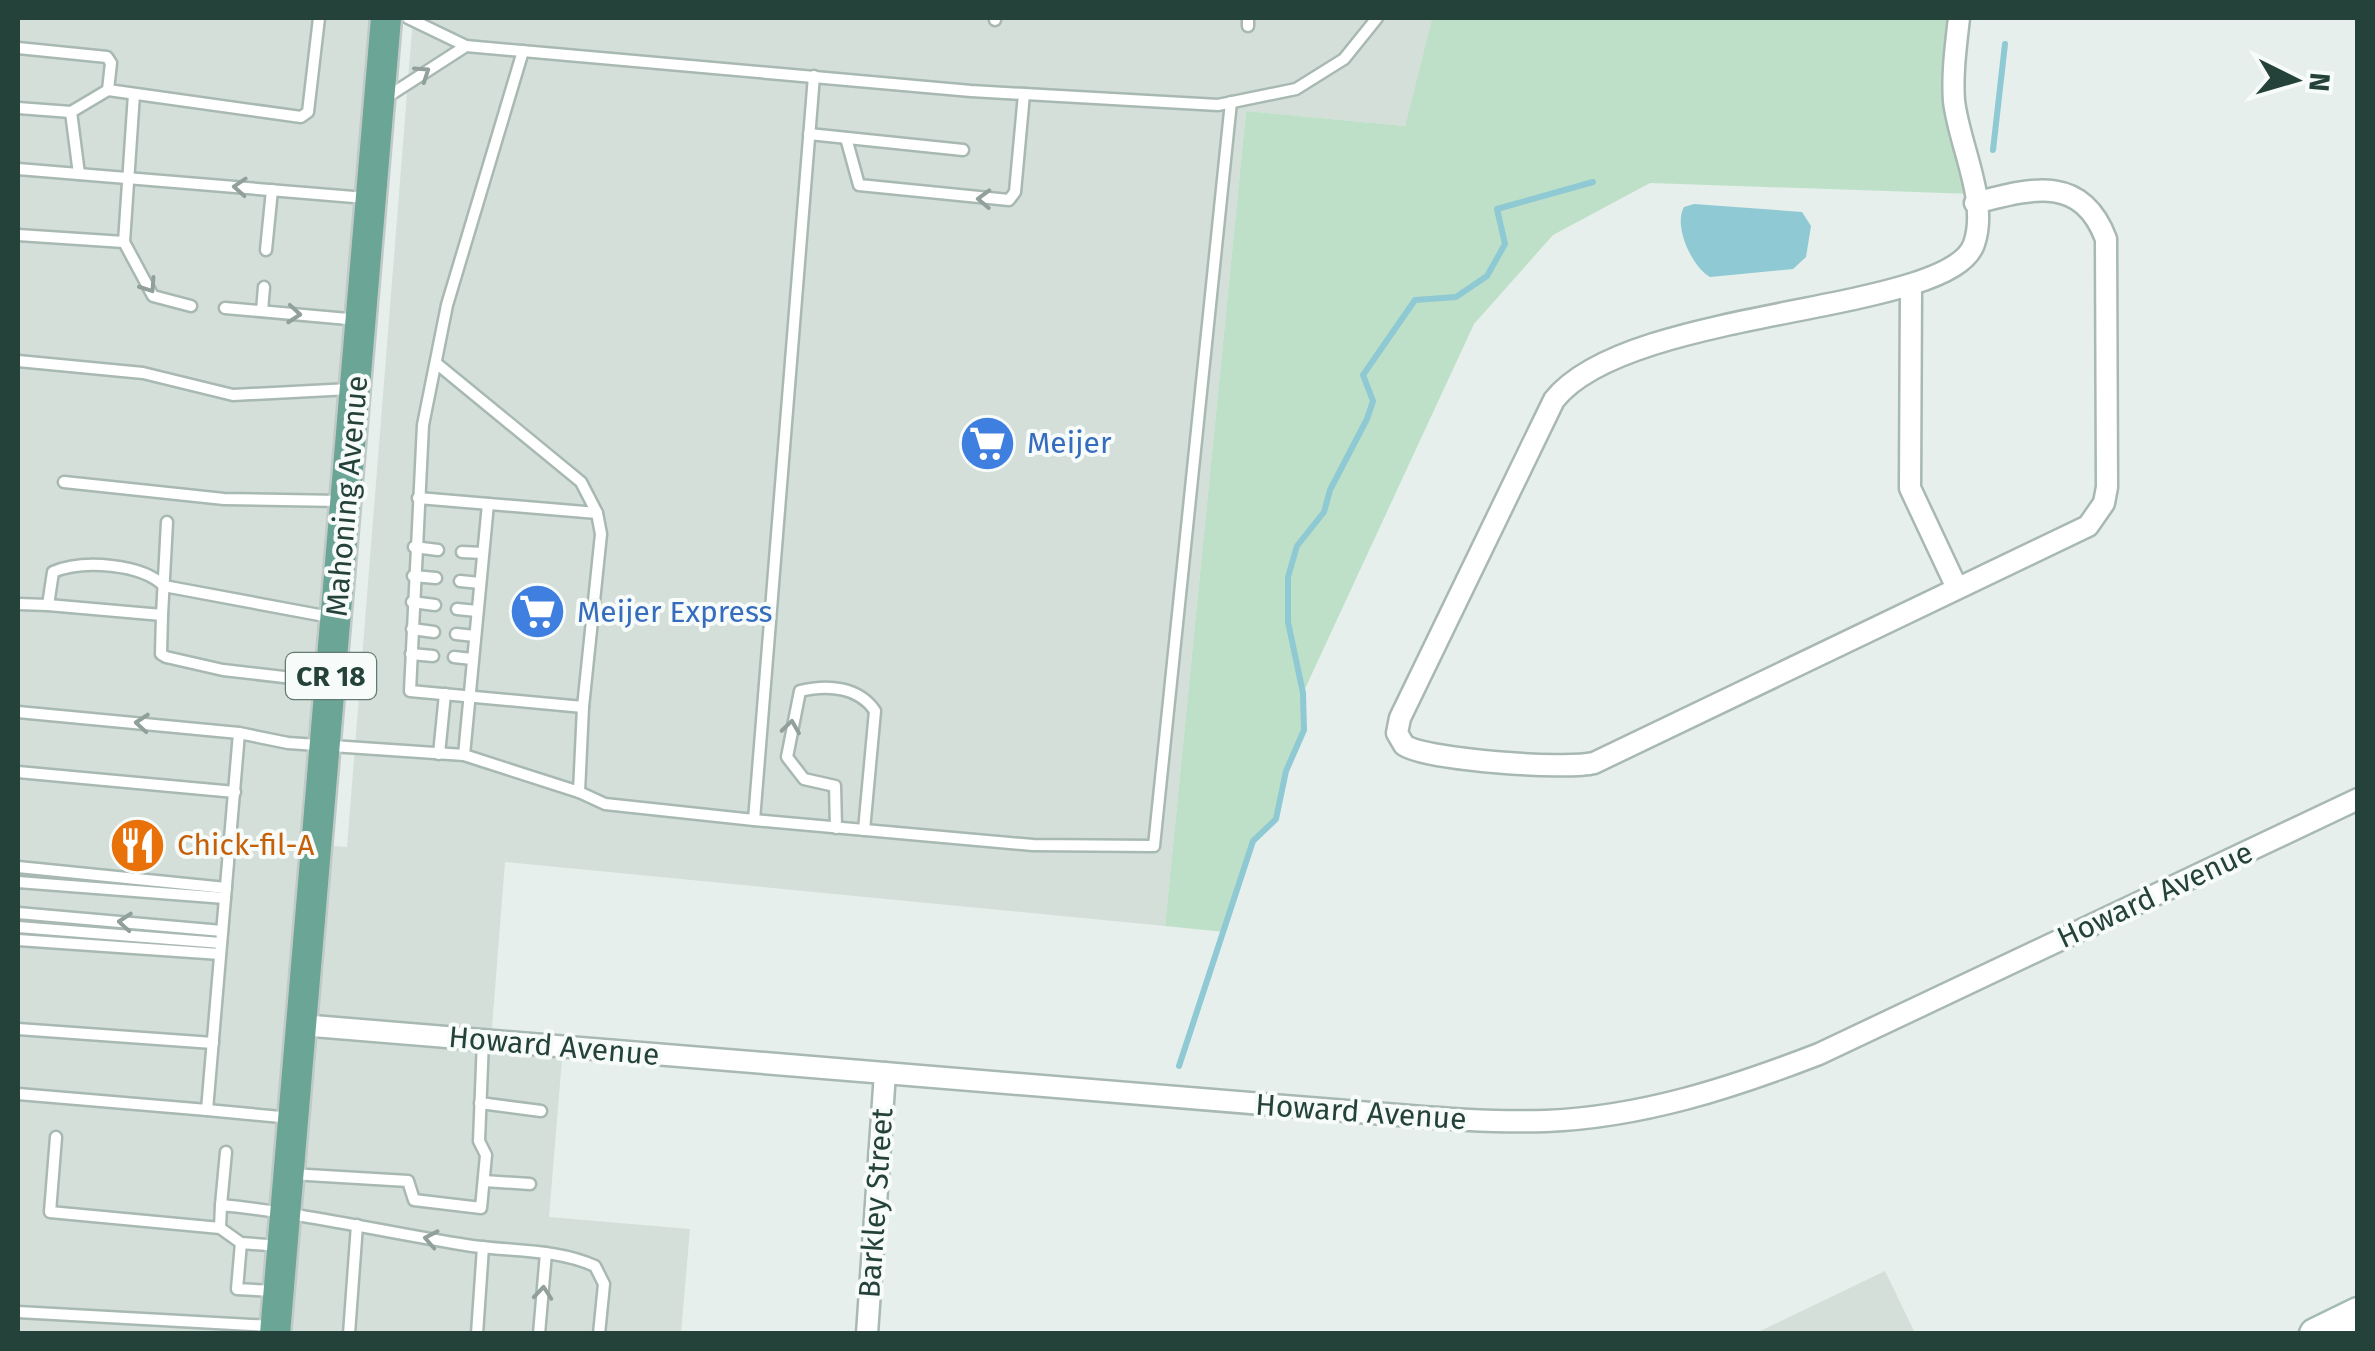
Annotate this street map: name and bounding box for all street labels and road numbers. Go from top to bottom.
street label: Mahoning Avenue [319,374,375,618]
road number: CR 18 [286,653,376,699]
street label: Howard Avenue [2052,834,2258,956]
street label: Howard Avenue [447,1019,661,1073]
street label: Howard Avenue [1254,1087,1468,1137]
street label: Barkley Street [851,1107,901,1299]

